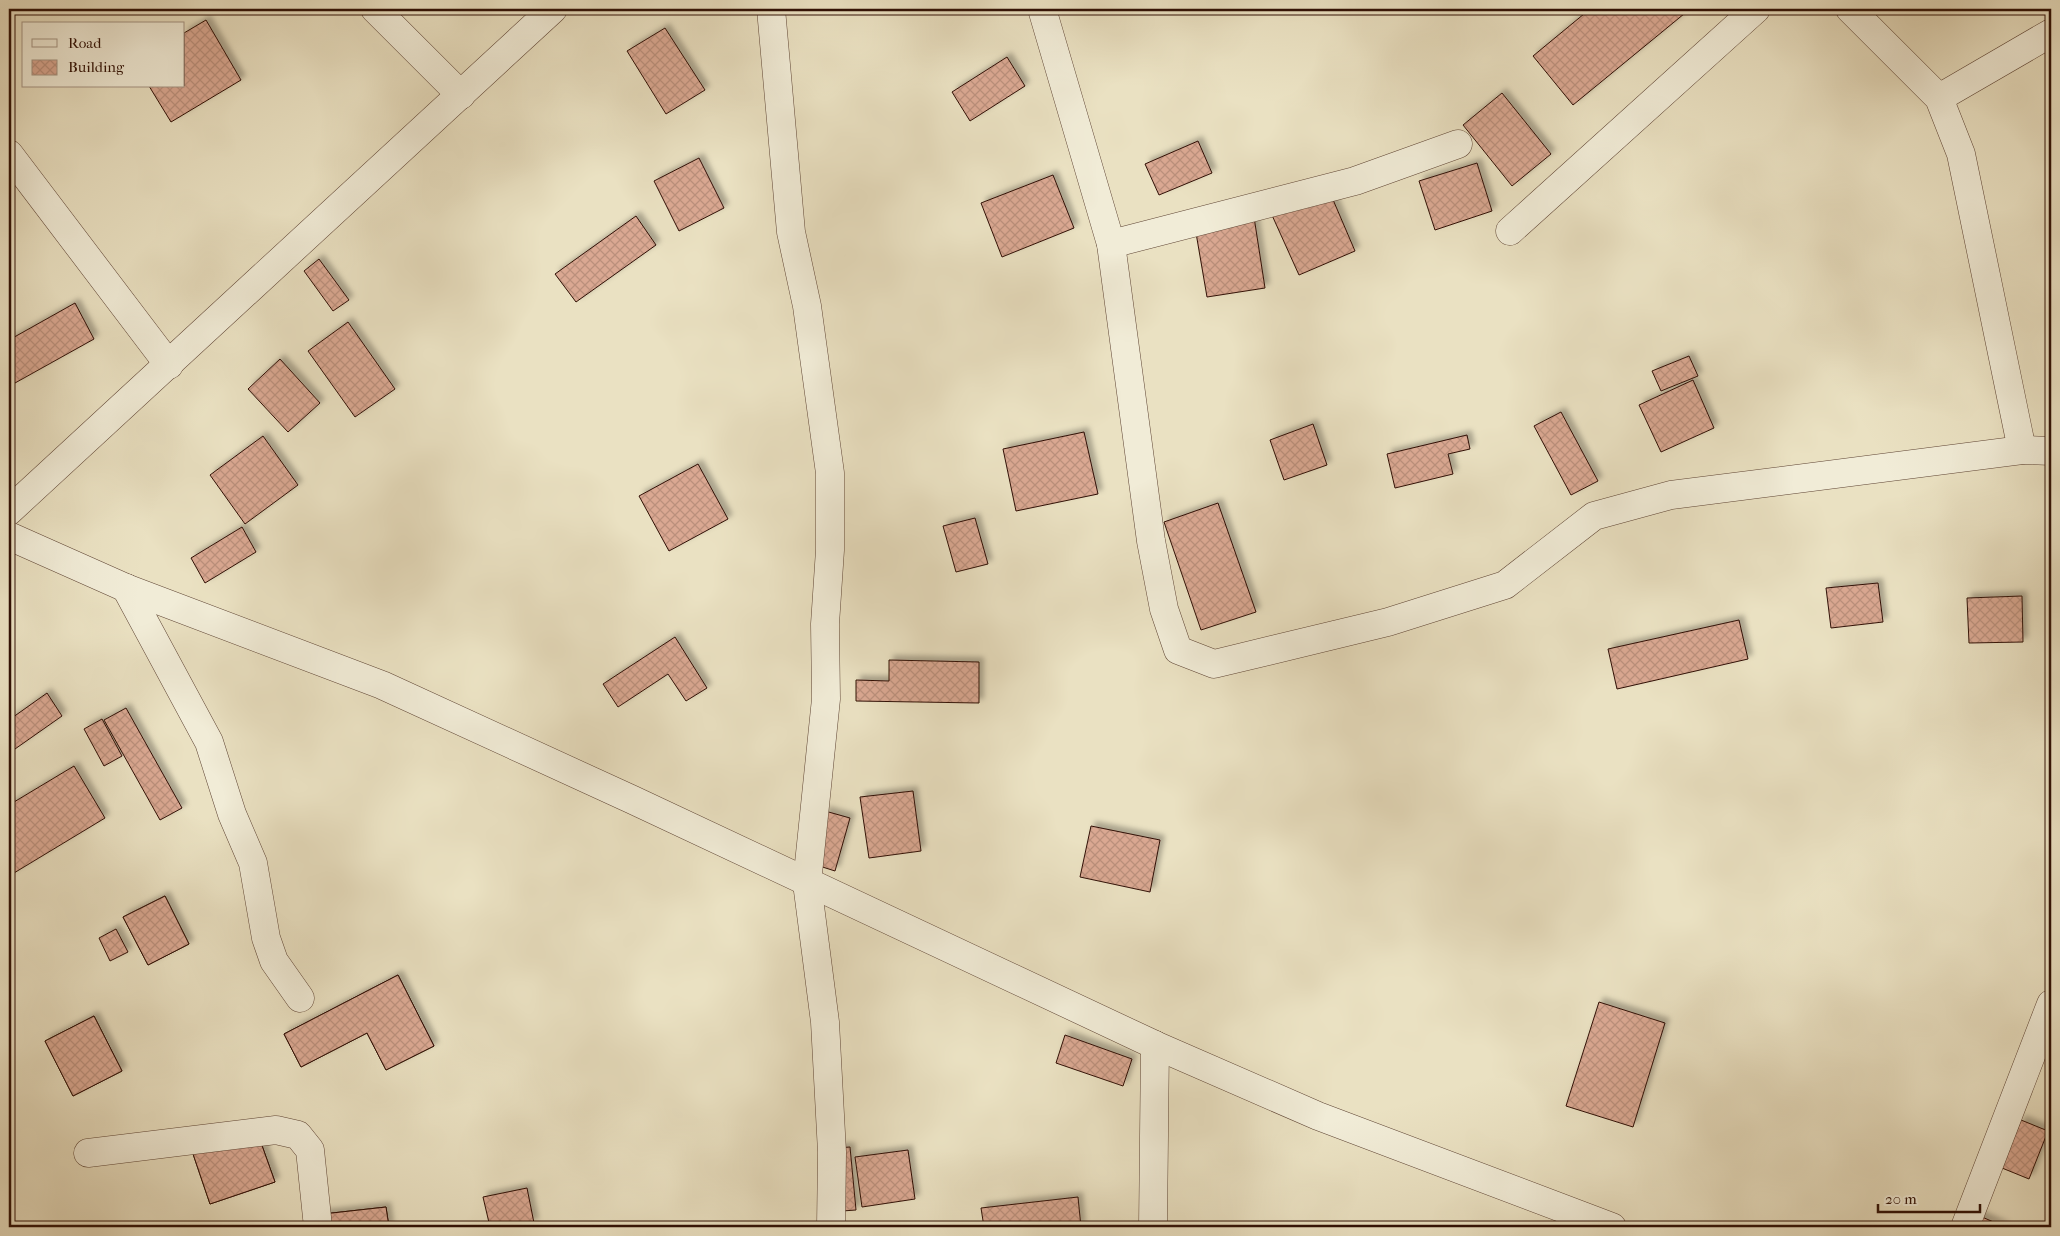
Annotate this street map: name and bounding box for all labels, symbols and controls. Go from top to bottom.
legend [22,22,185,88]
text: Road [68,34,102,52]
text: Building [68,58,125,76]
scale bar [1878,1181,1980,1213]
text: 20 m [1885,1190,1917,1208]

